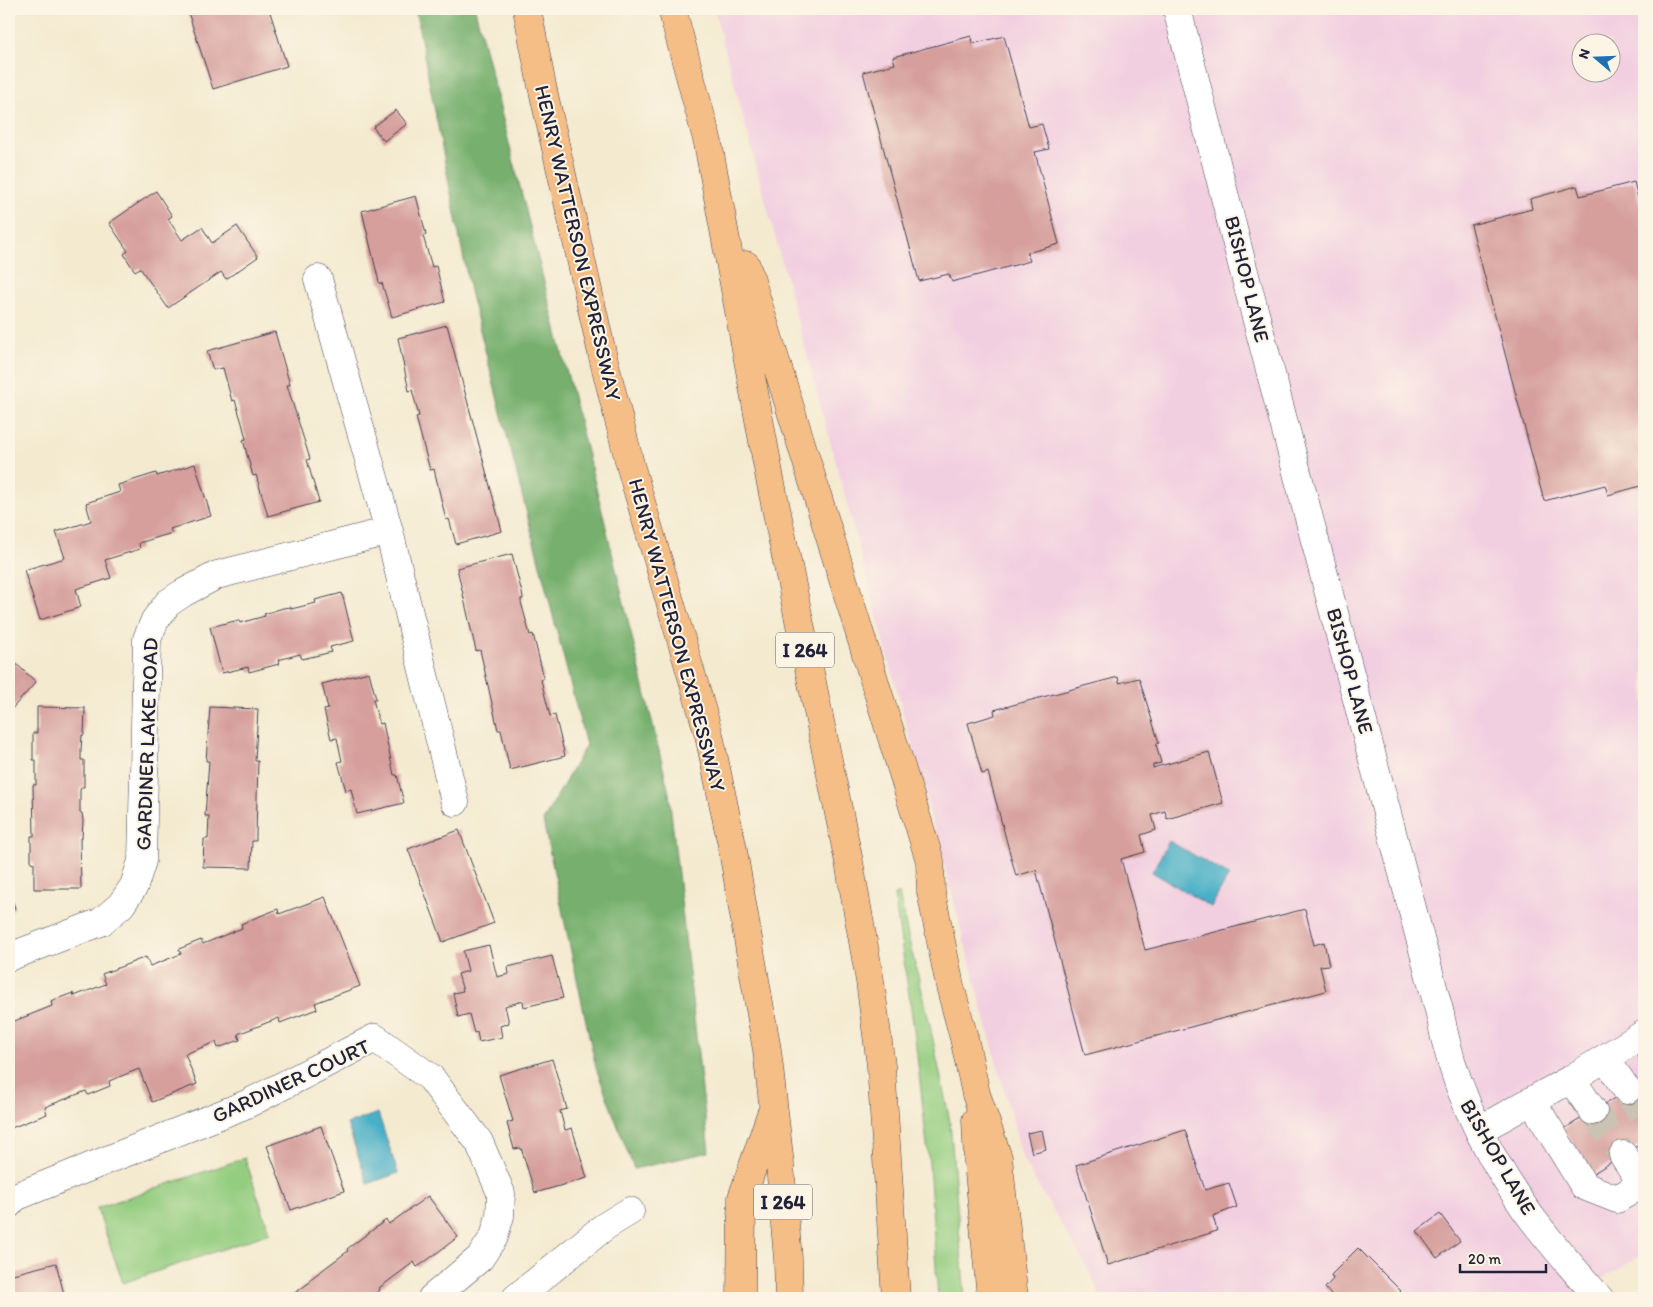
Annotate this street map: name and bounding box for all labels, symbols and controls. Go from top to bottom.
north arrow [1570,32,1620,82]
text: N [1575,47,1594,61]
street label: HENRY WATTERSON EXPRESSWAY [530,83,627,403]
street label: BISHOP LANE [1220,213,1275,345]
street label: HENRY WATTERSON EXPRESSWAY [624,475,731,794]
street label: BISHOP LANE [1322,605,1379,737]
road number: I 264 [776,632,834,668]
street label: GARDINER LAKE ROAD [130,637,163,851]
street label: GARDINER COURT [208,1033,374,1128]
street label: BISHOP LANE [1455,1094,1542,1219]
road number: I 264 [754,1184,812,1220]
scale bar [1460,1242,1547,1274]
text: 20 m [1468,1250,1502,1268]

